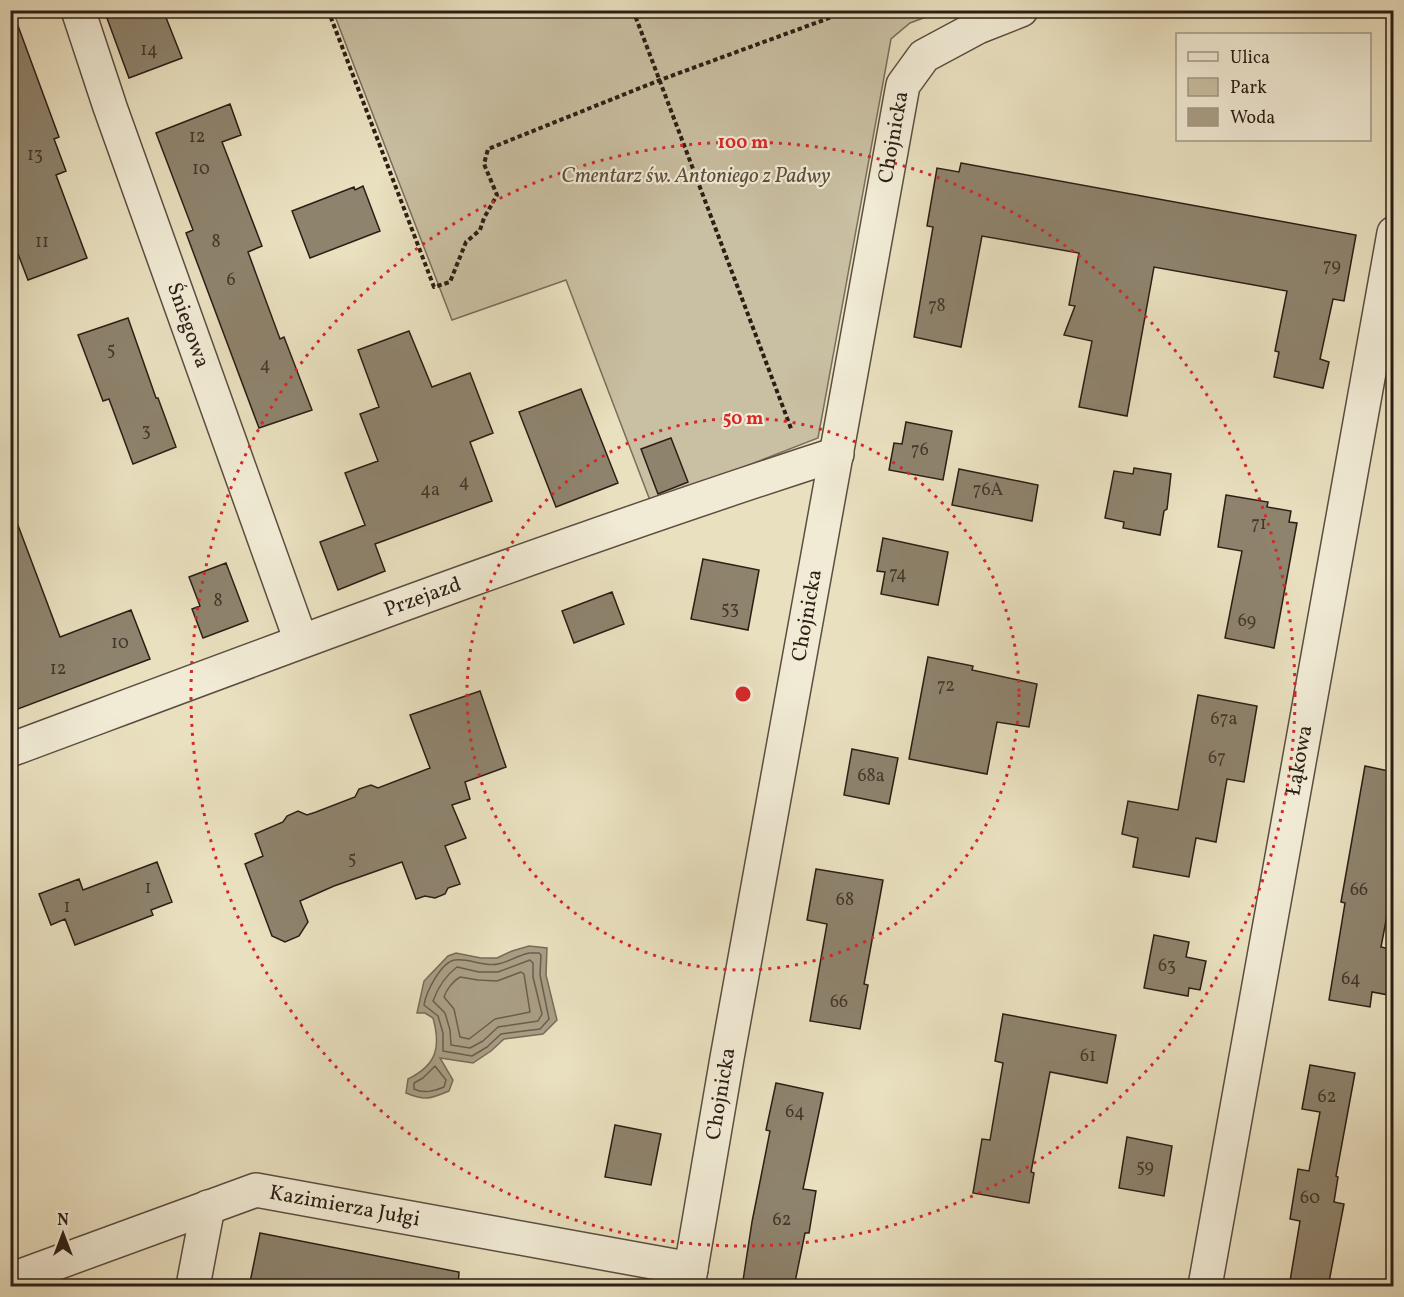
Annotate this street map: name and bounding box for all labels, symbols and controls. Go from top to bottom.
legend [1176,33,1371,141]
house number: 14 [140,38,158,63]
text: Ulica [1230,46,1270,71]
text: Park [1230,76,1267,101]
street label: Chojnicka [871,89,916,186]
text: Woda [1230,106,1275,131]
house number: 12 [189,125,205,150]
text: 100 m [718,131,768,156]
house number: 13 [27,143,43,168]
house number: 10 [192,157,210,182]
park label: Cmentarz św. Antoniego z Padwy [561,162,831,191]
house number: 11 [35,230,49,255]
house number: 8 [211,230,221,255]
house number: 79 [1323,254,1341,279]
house number: 6 [226,268,236,293]
street label: Śniegowa [159,279,217,372]
house number: 78 [928,294,946,319]
house number: 5 [107,338,115,363]
house number: 4 [260,353,270,378]
text: 50 m [723,407,763,432]
house number: 3 [141,419,151,444]
house number: 76 [911,438,929,463]
house number: 4 [459,470,469,495]
house number: 4a [420,478,440,503]
house number: 76A [973,478,1004,503]
house number: 71 [1251,512,1267,537]
house number: 74 [889,562,907,587]
street label: Chojnicka [784,567,830,664]
street label: Przejazd [380,570,465,625]
house number: 8 [213,589,223,614]
house number: 53 [721,597,739,622]
house number: 69 [1238,609,1256,634]
house number: 10 [111,631,129,656]
house number: 12 [50,657,66,682]
house number: 72 [937,674,955,699]
centre of rings [733,684,753,704]
house number: 67a [1211,707,1237,732]
street label: Łąkowa [1279,723,1320,798]
house number: 67 [1208,746,1226,771]
house number: 68a [857,764,885,789]
house number: 5 [348,847,356,872]
house number: 1 [145,876,151,901]
house number: 66 [1350,878,1368,903]
house number: 68 [836,888,854,913]
house number: 1 [64,895,70,920]
house number: 63 [1158,954,1176,979]
house number: 64 [1341,967,1361,992]
house number: 66 [830,990,848,1015]
house number: 61 [1080,1044,1096,1069]
street label: Chojnicka [699,1045,743,1142]
house number: 62 [1318,1085,1336,1110]
house number: 64 [785,1100,805,1125]
house number: 59 [1136,1155,1154,1180]
street label: Kazimierza Jułgi [267,1178,422,1234]
house number: 60 [1300,1186,1320,1211]
north arrow [33,1204,93,1264]
house number: 62 [773,1208,791,1233]
text: N [57,1210,69,1232]

